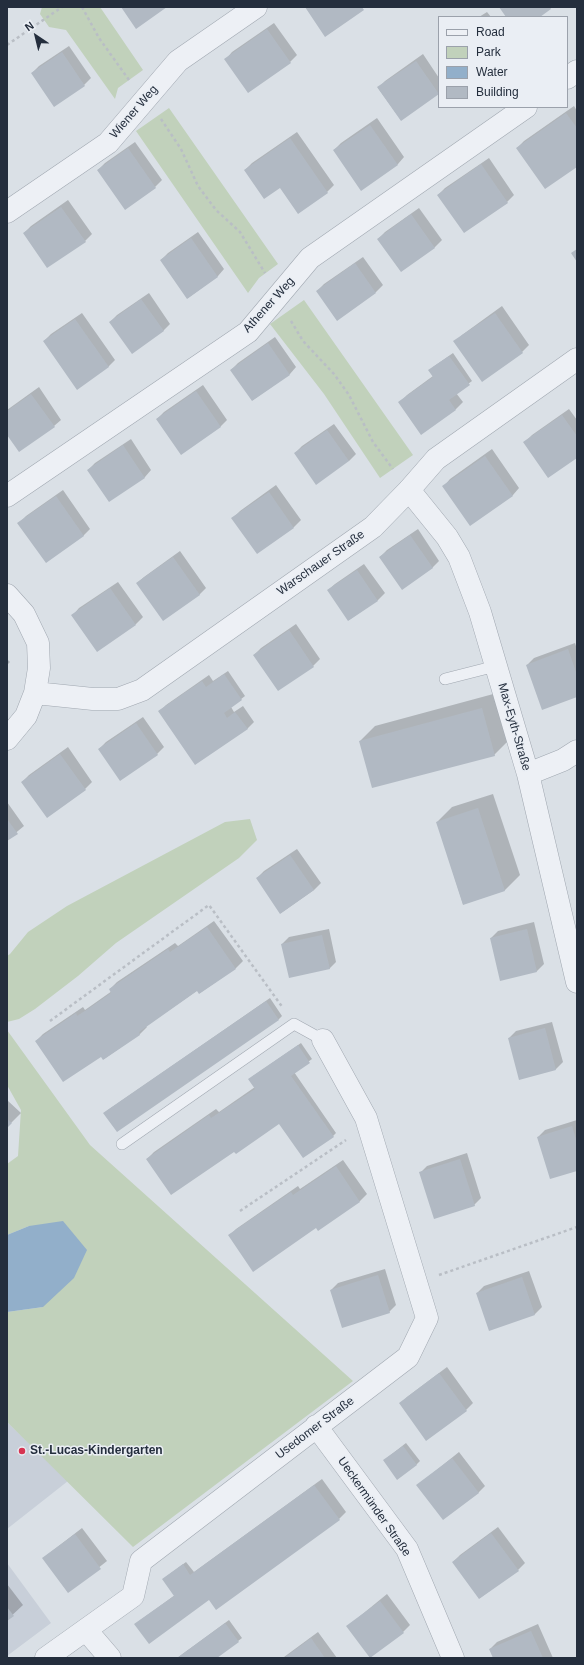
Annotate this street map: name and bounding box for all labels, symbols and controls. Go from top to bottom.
north arrow [16,16,56,56]
legend [438,16,568,108]
text: N [22,19,36,33]
text: Road [476,25,505,39]
text: Park [476,45,501,59]
text: Water [476,65,508,79]
street label: Wiener Weg [107,82,161,142]
text: Building [476,85,519,99]
street label: Athener Weg [240,274,298,336]
street label: Warschauer Straße [274,527,368,599]
street label: Max-Eyth-Straße [495,681,533,773]
street label: Usedomer Straße [273,1394,357,1462]
place label: St.-Lucas-Kindergarten [30,1444,163,1458]
marker: St.-Lucas-Kindergarten [17,1446,27,1456]
street label: Ueckermünder Straße [334,1455,414,1559]

